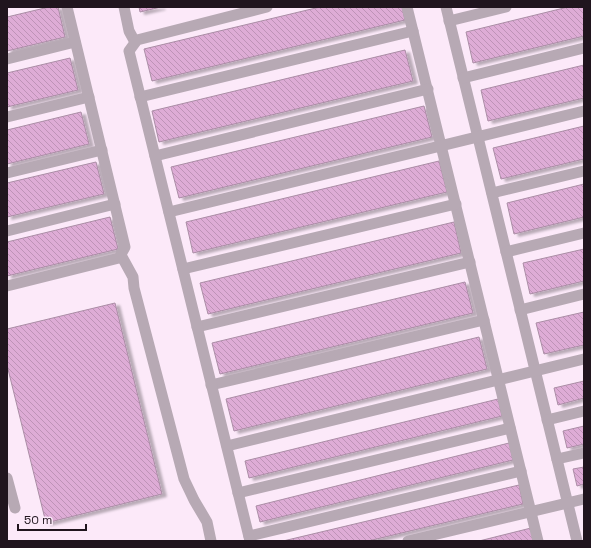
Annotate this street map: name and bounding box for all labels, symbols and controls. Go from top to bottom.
scale bar [18,506,86,532]
text: 50 m [24,512,52,528]

